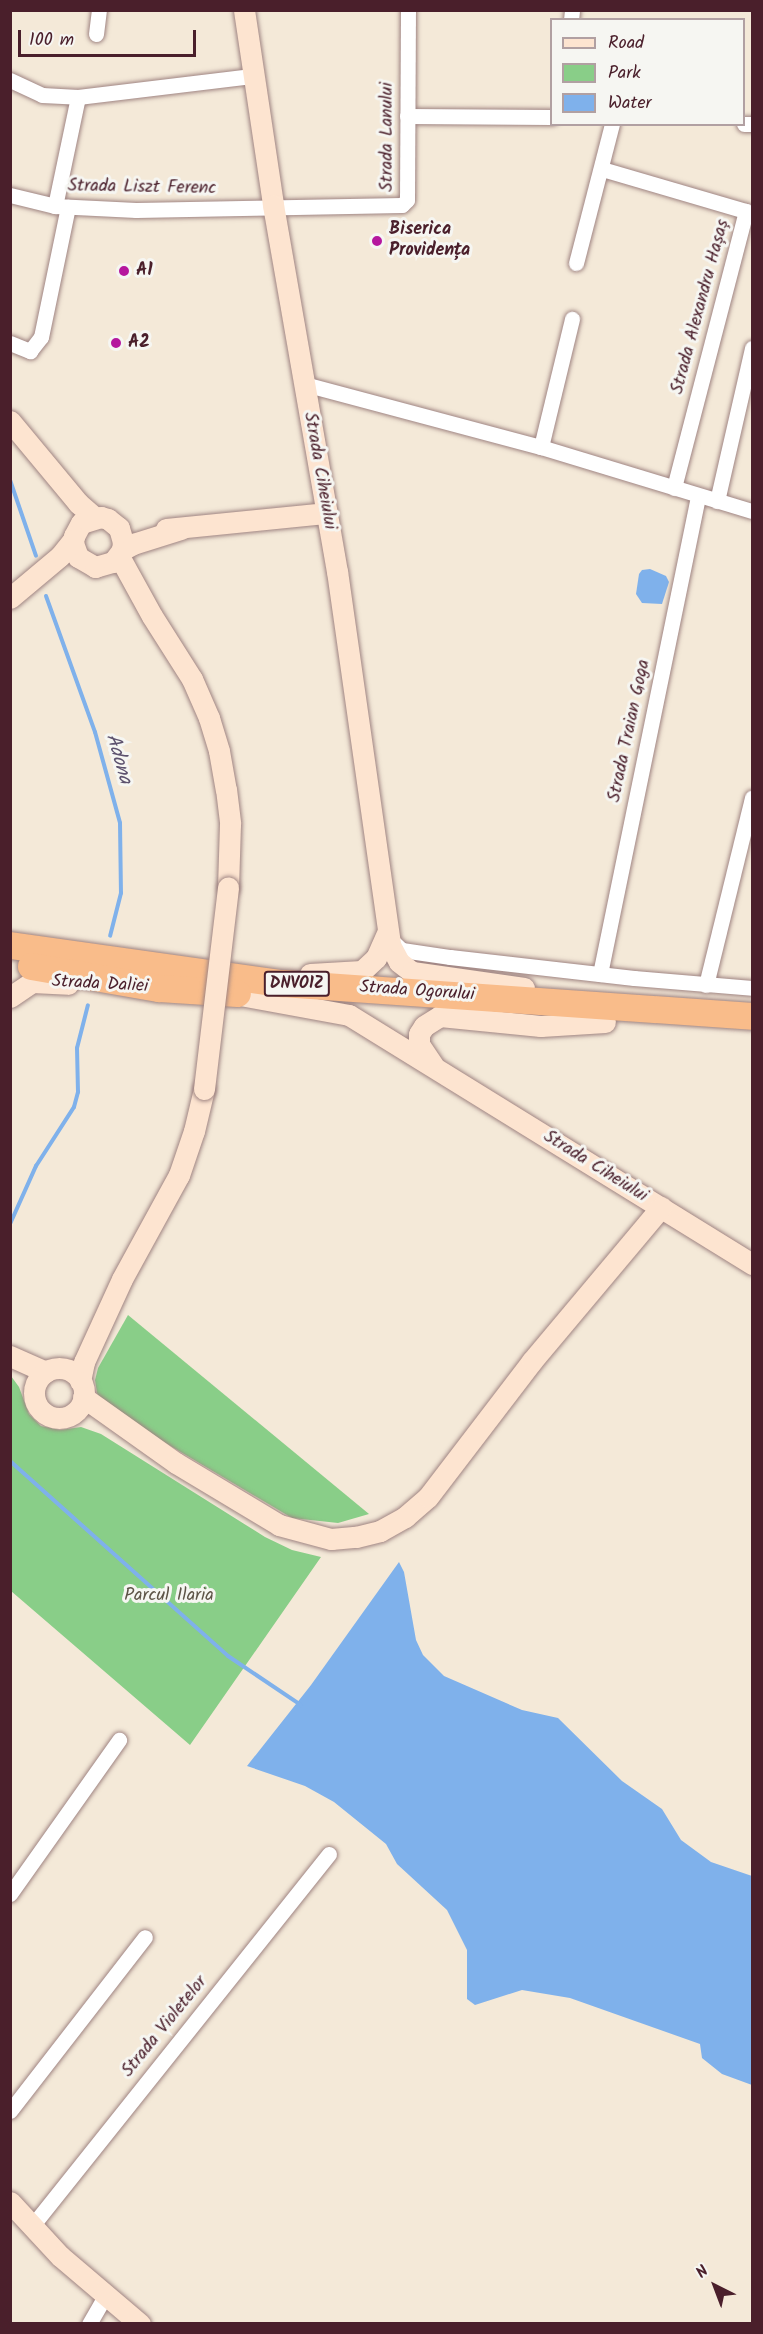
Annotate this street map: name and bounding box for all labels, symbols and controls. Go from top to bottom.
scale bar [21,18,200,56]
legend [550,18,745,126]
text: 100 m [29,26,74,55]
text: Road [608,29,644,58]
text: Park [608,59,641,88]
street label: Strada Lanului [377,82,399,192]
text: Water [608,89,652,118]
street label: Strada Liszt Ferenc [68,176,216,200]
street label: Strada Alexandru Hașaș [667,217,735,397]
place label: Biserica Providența [389,220,470,262]
marker: Biserica Providența [370,234,384,248]
place label: A1 [136,260,153,282]
marker: A1 [117,264,131,278]
place label: A2 [128,332,150,354]
marker: A2 [109,336,123,350]
street label: Strada Ciheiului [298,411,340,531]
street label: Strada Traian Goga [604,658,656,804]
water label: Adona [99,731,137,787]
road number: DNVO1Z [262,971,332,997]
street label: Strada Daliei [51,972,149,998]
street label: Strada Ogorului [359,977,475,1007]
street label: Strada Ciheiului [539,1126,651,1208]
park label: Parcul Ilaria [124,1585,214,1607]
street label: Strada Violetelor [118,1972,212,2082]
north arrow [685,2256,745,2316]
text: N [690,2260,715,2285]

